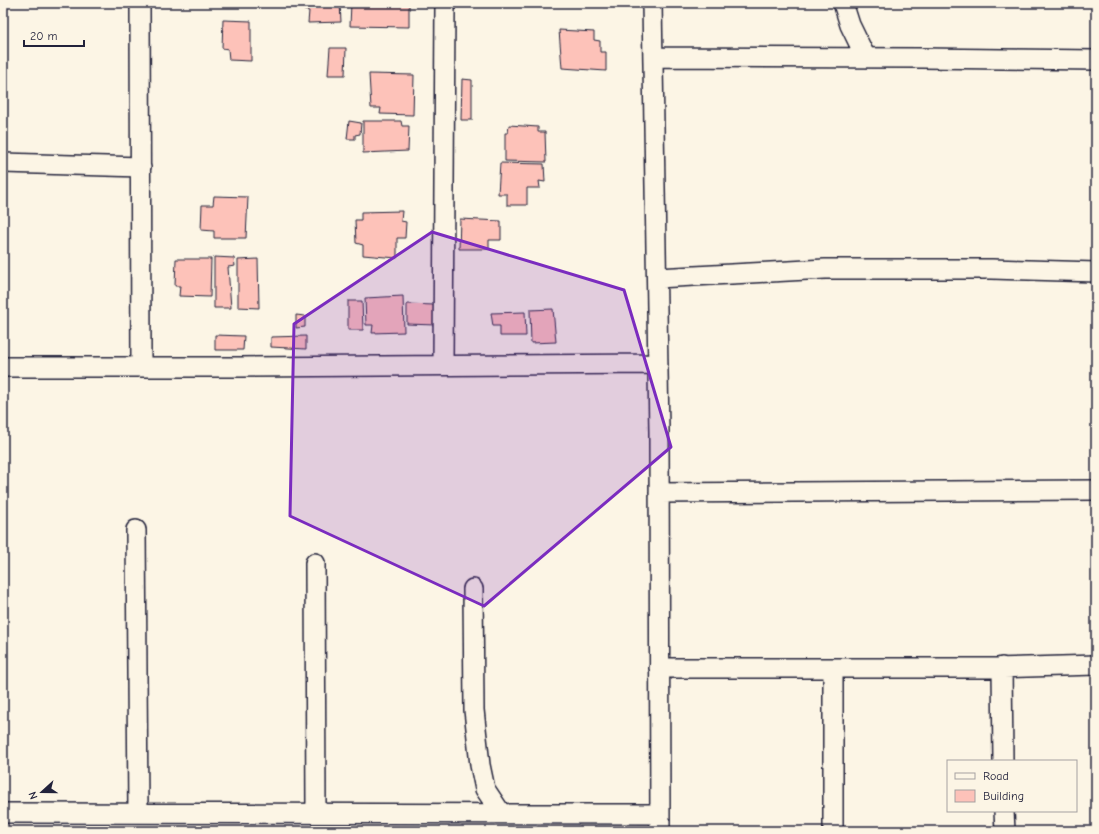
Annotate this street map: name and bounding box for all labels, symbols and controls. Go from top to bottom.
scale bar [24,22,84,48]
text: 20 m [30,29,58,43]
legend [947,760,1077,812]
text: Road [983,769,1009,783]
north arrow [22,772,62,812]
text: Building [983,789,1024,803]
text: N [26,790,40,801]

